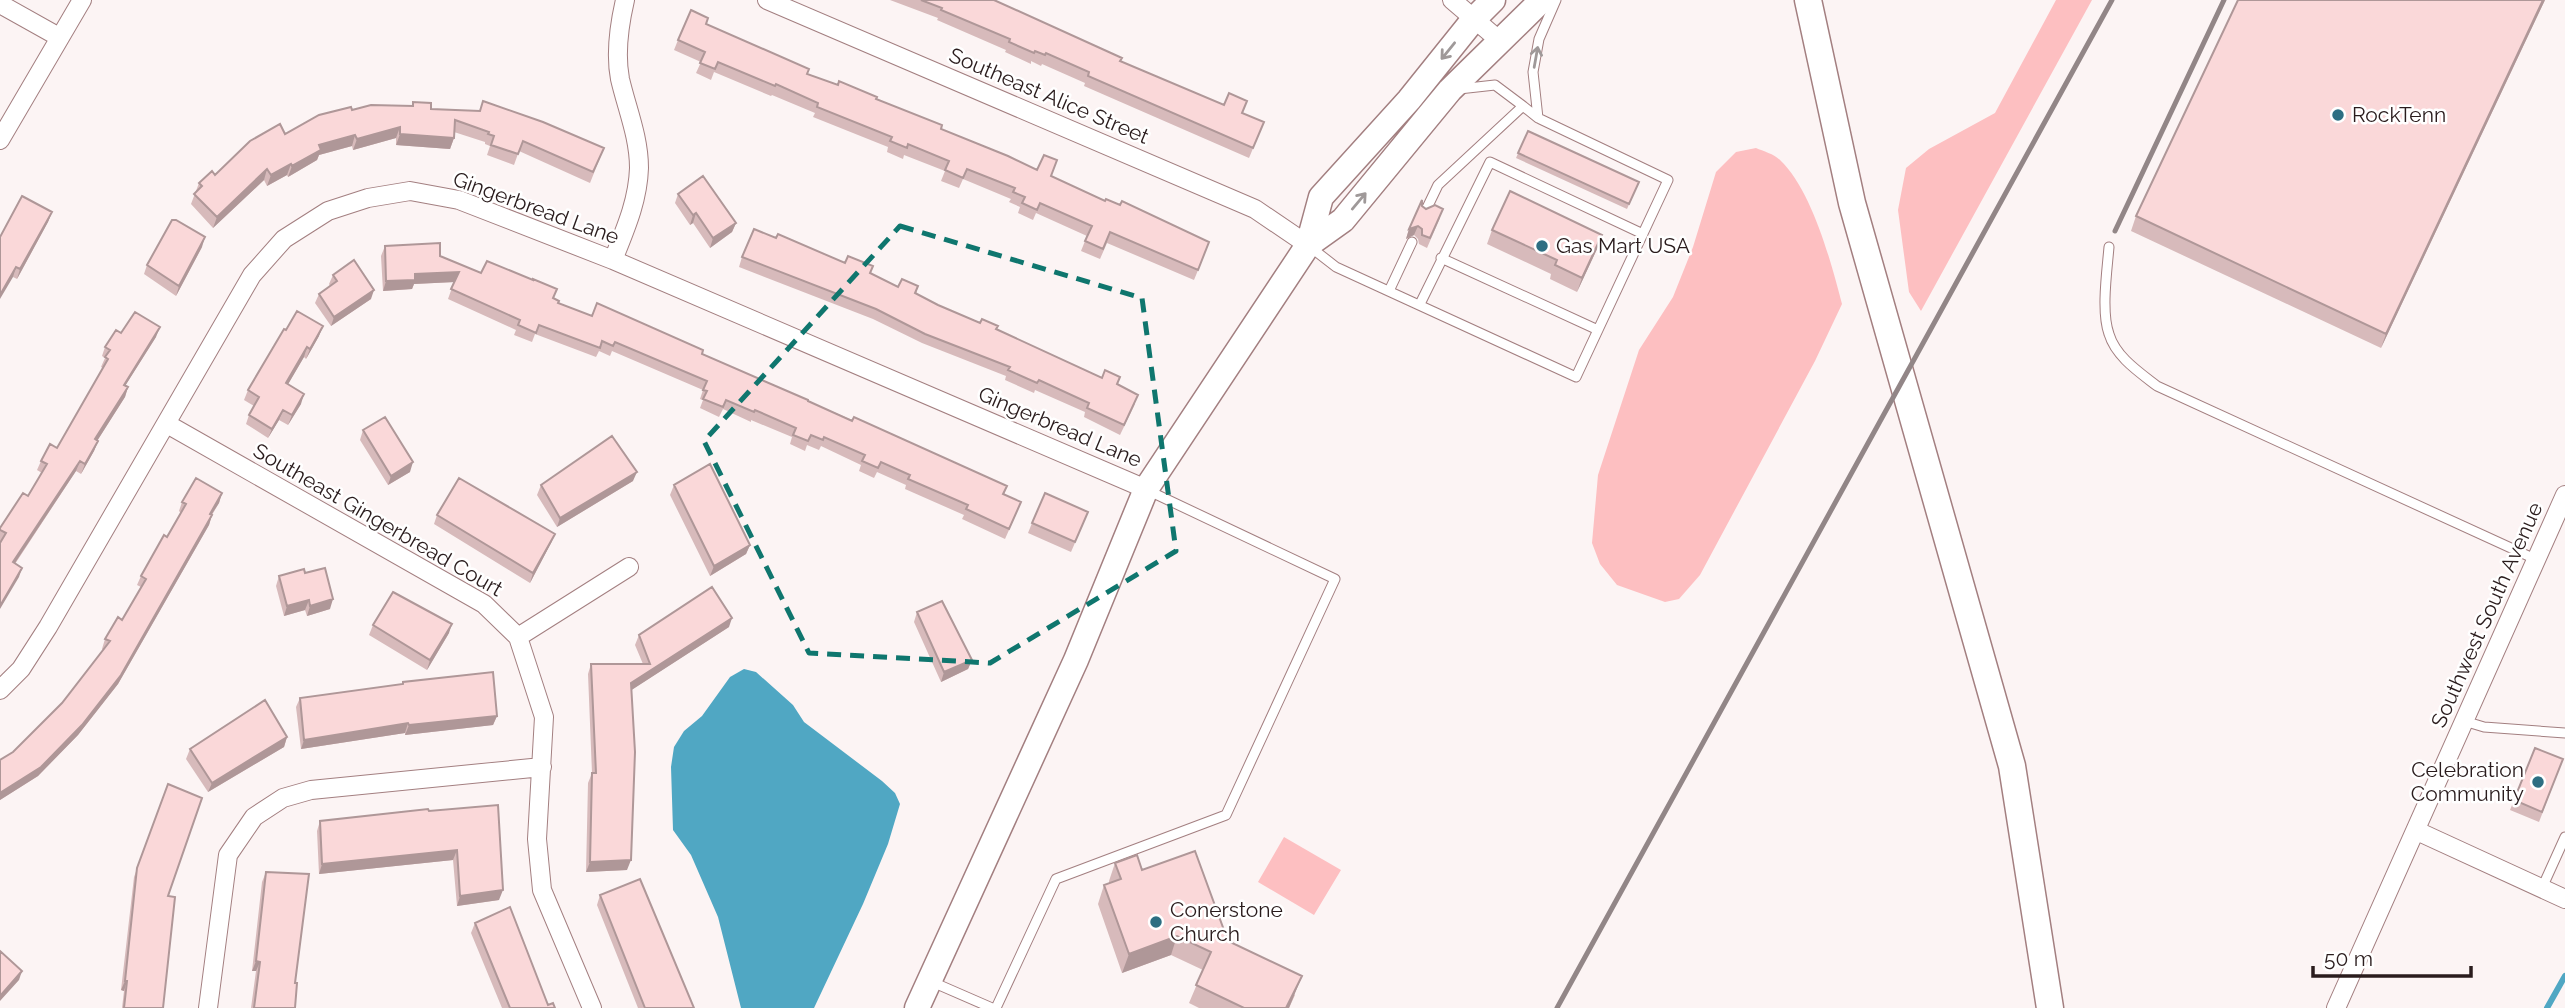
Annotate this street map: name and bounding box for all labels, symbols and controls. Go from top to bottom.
one-way arrow [1441,41,1456,60]
street label: Southeast Alice Street [946,42,1153,149]
one-way arrow [1530,46,1543,69]
place label: RockTenn [2352,102,2446,127]
marker: RockTenn [2330,107,2346,123]
street label: Gingerbread Lane [450,166,623,249]
one-way arrow [1351,192,1367,210]
place label: Gas Mart USA [1556,233,1690,258]
marker: Gas Mart USA [1534,238,1550,254]
street label: Gingerbread Lane [975,381,1146,472]
street label: Southeast Gingerbread Court [249,438,507,601]
street label: Southwest South Avenue [2426,498,2548,731]
place label: Celebration Community [2411,757,2524,806]
marker: Celebration Community [2530,774,2546,790]
place label: Conerstone Church [1170,897,1283,946]
marker: Conerstone Church [1148,914,1164,930]
scale bar [2313,934,2470,978]
text: 50 m [2324,946,2373,971]

